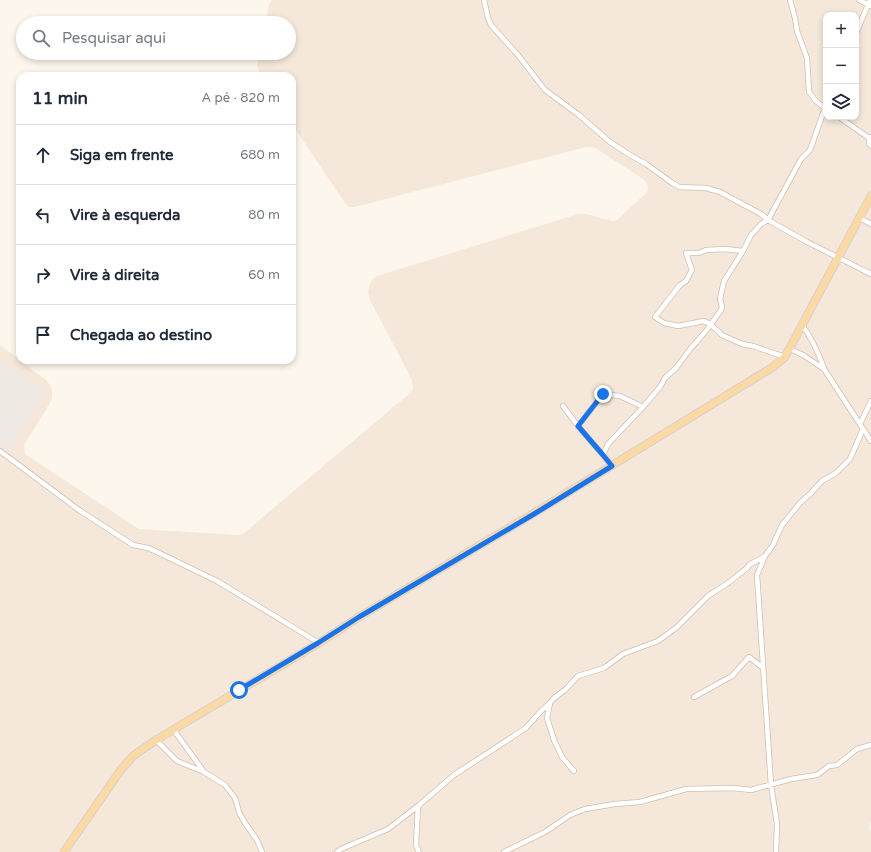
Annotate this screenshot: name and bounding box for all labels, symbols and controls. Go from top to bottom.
map controls [823,12,859,120]
button: + [823,12,859,48]
search box [16,16,296,60]
icon: search [30,27,52,49]
text: Pesquisar aqui [62,29,166,47]
button: − [823,48,859,84]
button: layers [823,84,859,120]
text: 11 min [32,88,88,109]
text: A pé · 820 m [201,90,280,106]
icon: ahead [32,144,54,166]
text: Siga em frente [70,146,174,164]
text: 680 m [240,147,280,163]
icon: left [32,204,54,226]
text: Vire à esquerda [70,206,180,224]
text: 80 m [248,207,280,223]
icon: right [32,264,54,286]
text: Vire à direita [70,266,159,284]
text: 60 m [248,267,280,283]
icon: arrive [32,324,54,346]
text: Chegada ao destino [70,326,212,344]
route end [594,385,612,403]
route start [230,681,248,699]

